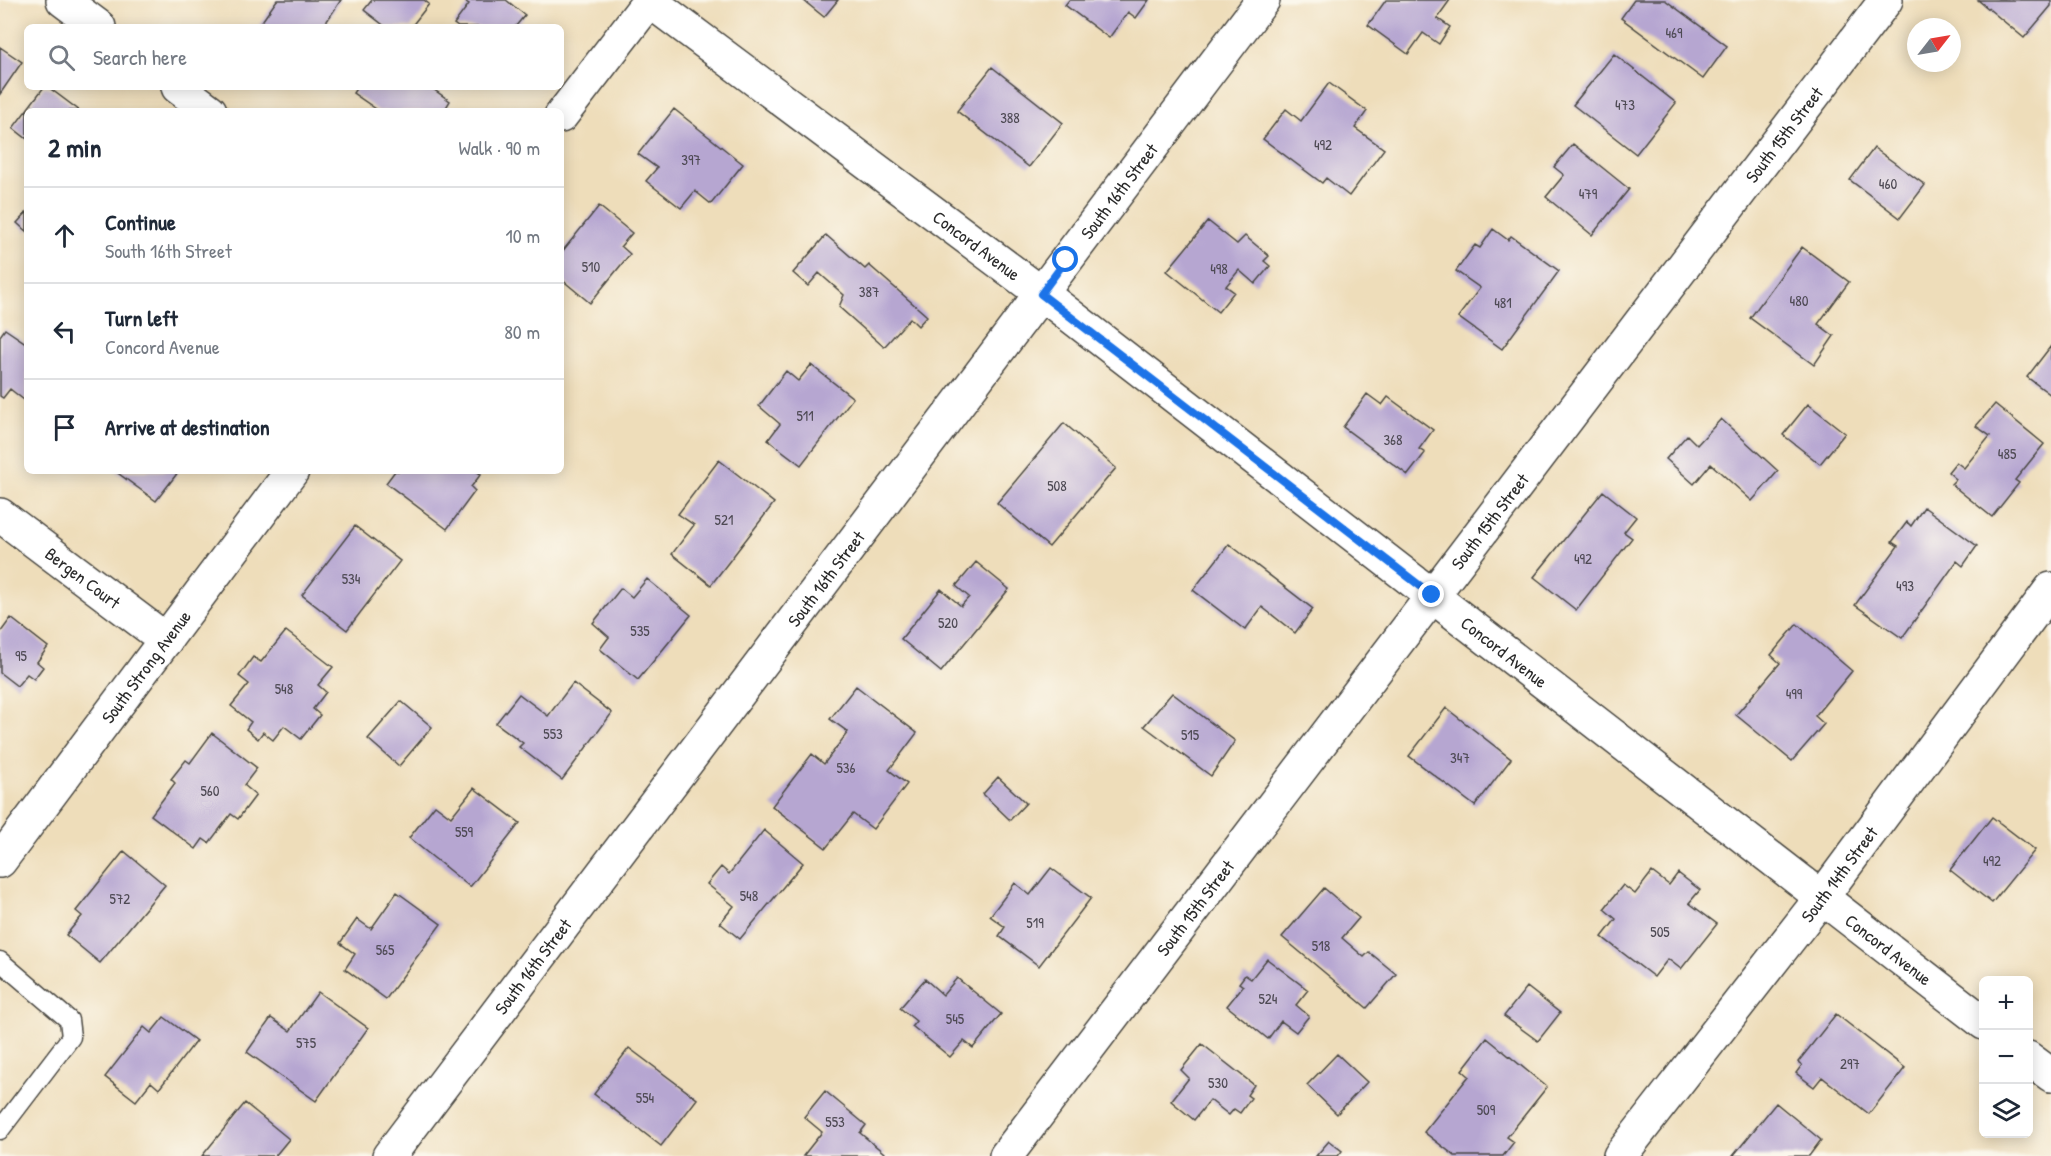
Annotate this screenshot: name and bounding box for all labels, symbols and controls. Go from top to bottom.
north arrow [1907,18,1961,72]
house number: 469 [1665,22,1683,43]
search box [24,24,564,90]
icon: search [45,41,78,74]
text: Search here [93,42,187,72]
street label: South 15th Street [1739,81,1829,188]
house number: 473 [1615,94,1635,115]
house number: 388 [1000,107,1020,128]
text: 2 min [48,130,101,165]
text: Walk · 90 m [459,134,540,161]
house number: 492 [1314,134,1332,155]
street label: South 16th Street [1074,137,1164,244]
house number: 397 [681,149,701,170]
house number: 460 [1879,173,1897,194]
house number: 479 [1579,183,1598,204]
street label: Concord Avenue [928,204,1026,286]
text: Continue [105,207,176,237]
icon: ahead [48,219,81,252]
text: 10 m [506,222,540,249]
text: South 16th Street [105,237,232,264]
route start [1052,246,1078,272]
house number: 510 [582,256,601,277]
house number: 498 [1210,258,1228,279]
house number: 387 [859,281,879,302]
house number: 480 [1790,290,1809,311]
house number: 481 [1494,292,1512,313]
text: Turn left [105,303,178,333]
icon: left [48,315,81,348]
text: 80 m [504,318,540,345]
text: Concord Avenue [105,333,220,360]
house number: 511 [796,405,814,426]
icon: arrive [48,411,81,444]
text: Arrive at destination [105,412,270,442]
house number: 368 [1383,429,1403,450]
house number: 485 [1998,443,2017,464]
street label: South 15th Street [1445,467,1535,574]
house number: 508 [1047,475,1067,496]
house number: 521 [715,509,733,530]
street label: South 16th Street [781,525,871,632]
street label: Bergen Court [40,541,126,615]
house number: 492 [1574,548,1592,569]
house number: 534 [342,568,361,589]
house number: 493 [1896,575,1914,596]
route end [1418,581,1444,607]
street label: South Strong Avenue [95,605,196,728]
street label: Concord Avenue [1456,610,1553,693]
house number: 520 [938,612,958,633]
house number: 535 [630,620,650,641]
house number: 95 [15,645,28,666]
house number: 548 [275,678,293,699]
house number: 499 [1786,683,1803,704]
house number: 553 [543,723,563,744]
house number: 515 [1181,724,1200,745]
house number: 347 [1450,747,1470,768]
house number: 536 [836,757,856,778]
house number: 560 [200,780,220,801]
street label: South 14th Street [1795,820,1883,927]
house number: 559 [455,821,474,842]
house number: 492 [1983,850,2001,871]
street label: South 15th Street [1150,854,1240,961]
house number: 548 [740,885,758,906]
house number: 572 [110,888,130,909]
street label: Concord Avenue [1840,908,1937,991]
street label: South 16th Street [488,912,577,1019]
house number: 519 [1026,912,1044,933]
house number: 505 [1650,921,1670,942]
house number: 518 [1312,935,1330,956]
house number: 565 [376,939,395,960]
map controls [1979,976,2033,1138]
button: + [1979,976,2033,1030]
house number: 524 [1259,988,1278,1009]
house number: 545 [946,1008,965,1029]
button: − [1979,1030,2033,1084]
house number: 575 [296,1032,317,1053]
house number: 297 [1840,1053,1860,1074]
house number: 530 [1208,1072,1228,1093]
button: layers [1979,1084,2033,1138]
house number: 554 [636,1087,655,1108]
house number: 509 [1477,1099,1496,1120]
house number: 553 [825,1111,845,1132]

